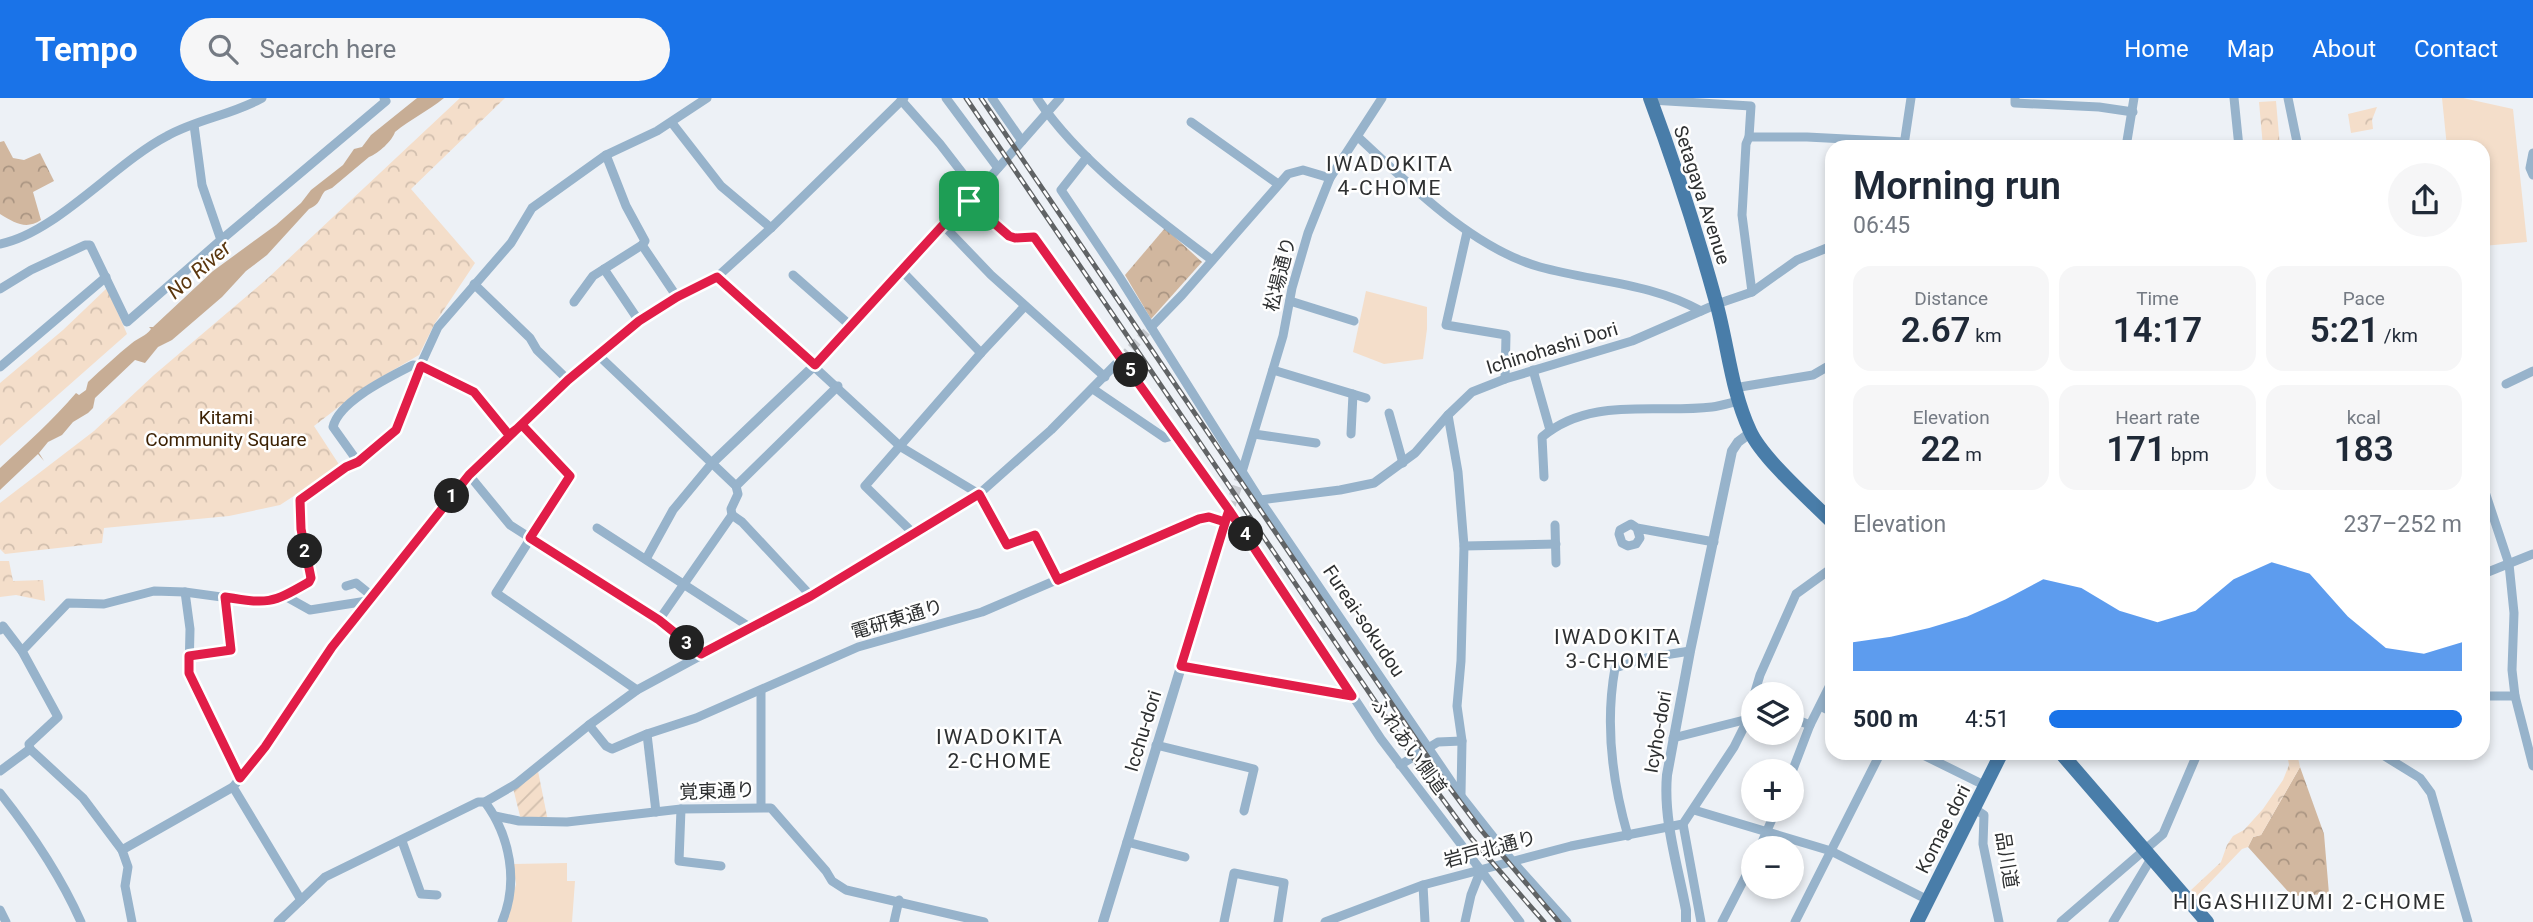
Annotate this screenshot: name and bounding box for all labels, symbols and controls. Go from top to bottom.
search box [180,18,670,81]
text: Tempo [35,30,138,69]
icon: search [204,30,242,68]
text: Search here [260,34,396,64]
text: Home [2124,35,2189,63]
text: Map [2227,35,2274,63]
text: About [2312,35,2376,63]
text: Contact [2414,35,2498,63]
street label: Setagaya Avenue [1669,123,1735,267]
district label: IWADOKITA 4-CHOME [1326,152,1454,200]
button: share [2388,163,2462,237]
text: Morning run [1853,164,2061,208]
pin [939,171,999,231]
icon: arrive [950,182,988,220]
text: 06:45 [1853,212,1910,239]
street label: 松場通り [1260,234,1300,314]
water label: No River [162,235,236,304]
text: Distance [1914,287,1988,310]
text: Time [2136,287,2179,310]
text: Pace [2343,287,2385,310]
text: 2.67 [1901,310,1971,351]
text: 14:17 [2113,310,2202,351]
text: 5:21 [2310,310,2379,351]
street label: Ichinohashi Dori [1483,317,1621,379]
text: km [1971,324,2002,347]
text: /km [2379,324,2418,347]
pin: 5 [1114,352,1148,388]
text: 5 [1125,358,1136,381]
park label: Kitami Community Square [145,406,307,451]
text: Elevation [1913,406,1990,429]
text: Heart rate [2115,406,2200,429]
text: kcal [2347,406,2381,429]
text: 22 [1920,429,1960,470]
text: 171 [2106,429,2166,470]
text: 183 [2334,429,2394,470]
text: m [1960,443,1982,466]
text: bpm [2166,443,2209,466]
pin: 1 [434,478,470,514]
text: 1 [446,484,457,507]
text: Elevation [1853,511,1946,538]
text: 237–252 m [2343,511,2462,538]
pin: 4 [1228,516,1264,551]
text: 4 [1240,522,1251,545]
pin: 2 [288,533,322,568]
text: 2 [299,539,310,562]
street label: Fureai-sokudou [1318,561,1410,681]
street label: 電研東通り [848,594,946,644]
district label: IWADOKITA 3-CHOME [1554,625,1682,673]
pin: 3 [670,626,704,660]
text: 3 [681,631,692,654]
map controls [1741,682,1804,899]
button: layers [1741,682,1804,745]
street label: Icchu-dori [1120,688,1166,774]
street label: Icyho-dori [1639,689,1677,775]
street label: ふれあい側道 [1366,693,1452,799]
text: 500 m [1853,706,1918,733]
text: 4:51 [1965,706,2009,733]
district label: IWADOKITA 2-CHOME [936,725,1064,773]
button: + [1741,759,1804,822]
street label: 覚東通り [679,778,755,804]
street label: Komae dori [1911,781,1975,877]
street label: 岩戸北通り [1441,826,1539,872]
street label: 品川道 [1991,830,2023,890]
button: − [1741,836,1804,899]
district label: HIGASHIIZUMI 2-CHOME [2173,890,2447,914]

